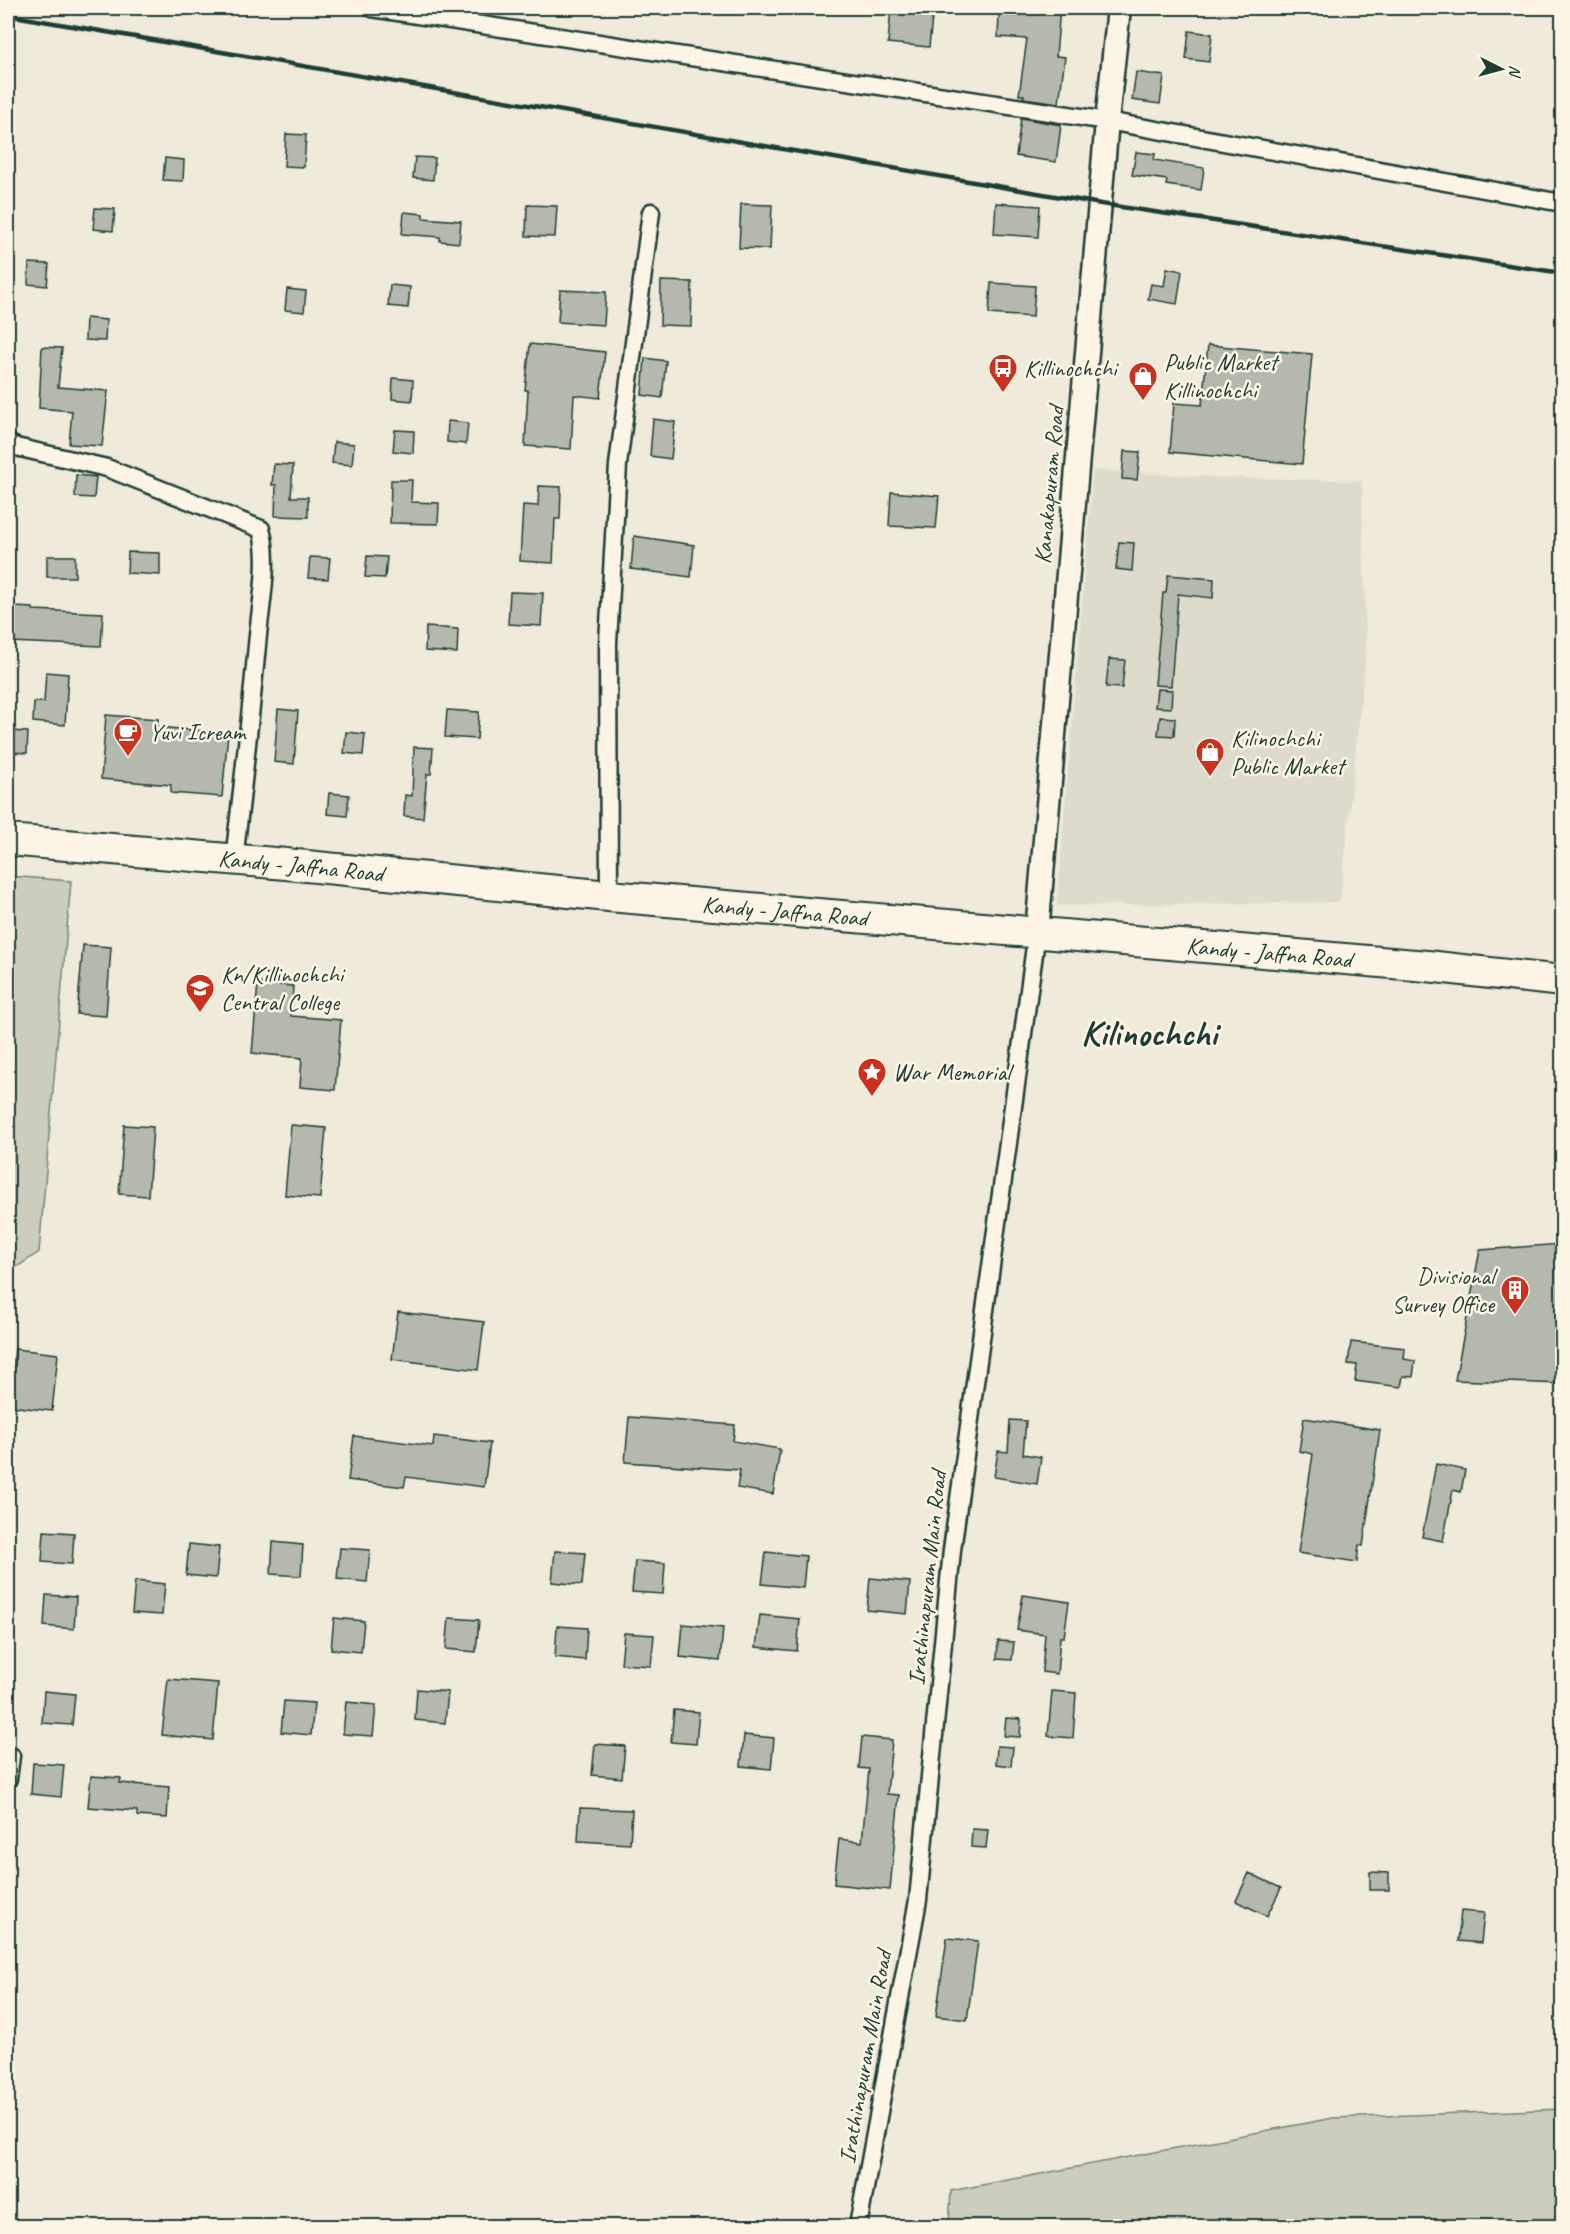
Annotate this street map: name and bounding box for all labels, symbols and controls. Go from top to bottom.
north arrow [1471,39,1531,99]
text: N [1504,64,1525,80]
place label: Public Market Killinochchi [1164,347,1280,405]
bus stop icon: Killinochchi [987,352,1019,394]
place label: Killinochchi [1024,353,1119,383]
shop icon: Public Market Killinochchi [1127,360,1159,402]
street label: Kanakapuram Road [1027,401,1071,565]
cafe icon: Yuvi Icream [112,716,144,758]
place label: Yuvi Icream [149,717,248,747]
place label: Kilinochchi Public Market [1231,723,1347,781]
shop icon: Kilinochchi Public Market [1194,736,1226,778]
street label: Kandy - Jaffna Road [217,843,388,889]
street label: Kandy - Jaffna Road [701,889,872,933]
street label: Kandy - Jaffna Road [1185,930,1356,975]
place label: Kn/Killinochchi Central College [221,959,346,1017]
school or university icon: Kn/Killinochchi Central College [184,972,216,1014]
district label: Kilinochchi [1081,1010,1222,1056]
place icon: War Memorial [856,1056,888,1098]
place label: War Memorial [893,1057,1014,1087]
place label: Divisional Survey Office [1392,1261,1498,1319]
building icon: Divisional Survey Office [1499,1274,1531,1316]
street label: Irathinapuram Main Road [901,1466,954,1687]
street label: Irathinapuram Main Road [831,1945,899,2166]

